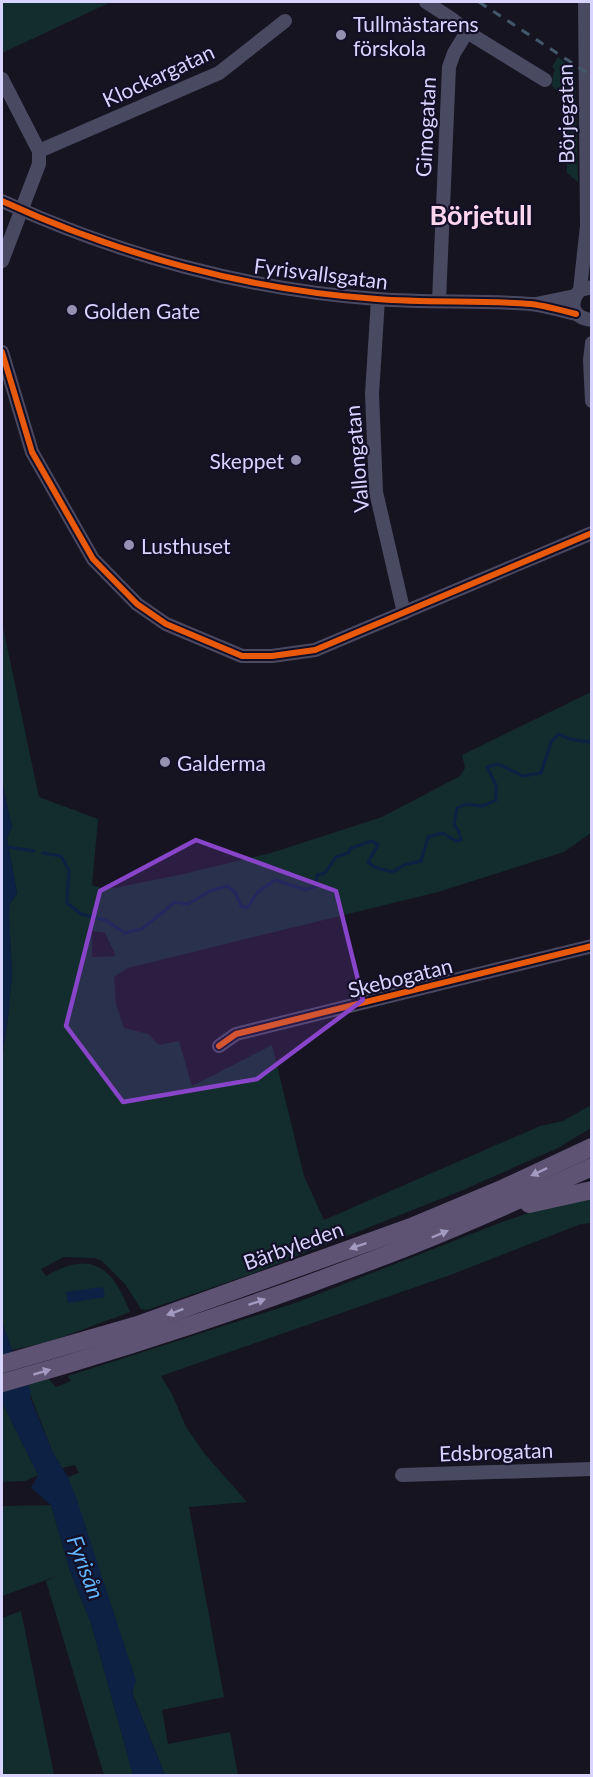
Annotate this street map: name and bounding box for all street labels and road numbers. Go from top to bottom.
street label: Klockargatan [98,38,218,112]
street label: Börjegatan [552,64,578,164]
street label: Gimogatan [410,76,440,178]
street label: Fyrisvallsgatan [253,252,389,294]
street label: Vallongatan [339,404,373,514]
street label: Skebogatan [345,952,455,1002]
street label: Bärbyleden [240,1215,346,1275]
street label: Edsbrogatan [438,1437,554,1465]

